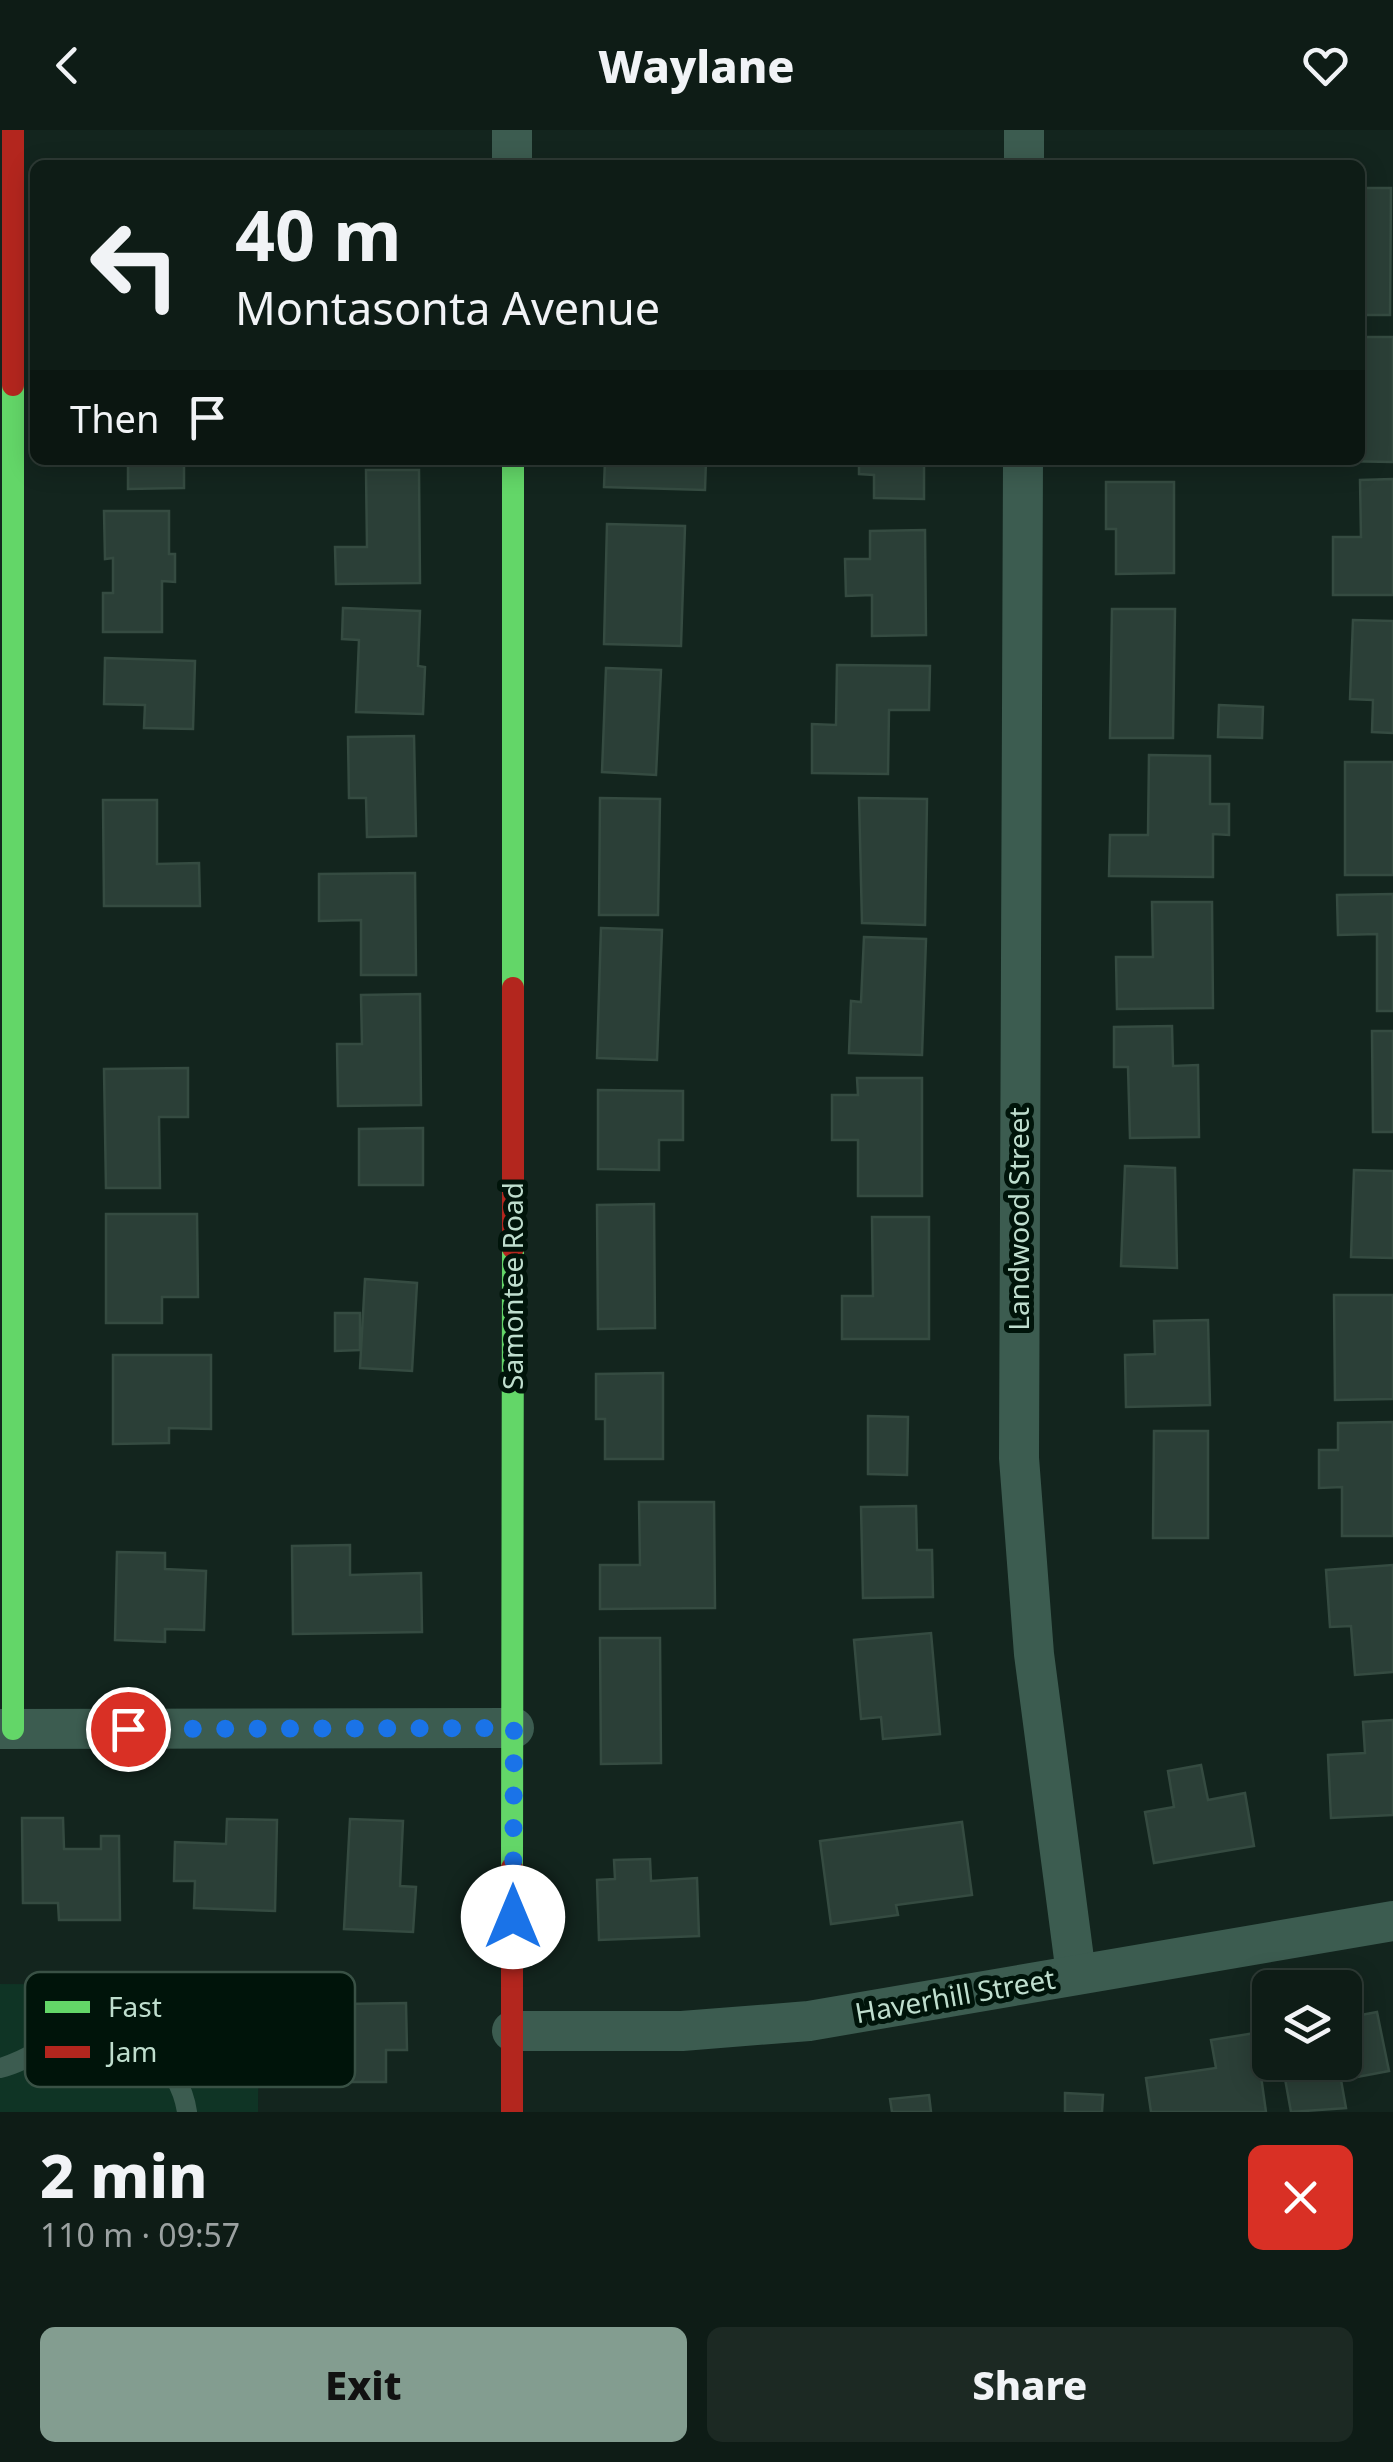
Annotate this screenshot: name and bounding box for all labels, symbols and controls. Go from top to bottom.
text: Waylane [598,35,795,96]
icon: back [40,38,95,93]
icon: heart [1298,38,1353,93]
text: 40 m [235,186,402,282]
icon: left [70,200,200,330]
text: Montasonta Avenue [235,277,660,338]
icon: arrive [180,390,235,445]
text: Then [70,392,160,444]
street label: Landwood Street [999,1107,1037,1331]
street label: Samontee Road [493,1182,531,1390]
pin [86,1687,171,1772]
icon: arrive [101,1702,156,1757]
position arrow [461,1865,565,1969]
street label: Haverhill Street [852,1959,1058,2031]
map controls [1252,1970,1362,2080]
button: layers [1252,1970,1362,2080]
legend [25,1972,355,2087]
text: Fast [108,1987,162,2025]
text: Jam [105,2032,158,2070]
text: 2 min [40,2134,208,2216]
button: close [1248,2145,1353,2250]
text: 110 m · 09:57 [40,2213,240,2256]
button: Exit [40,2327,687,2442]
button: Share [707,2327,1353,2442]

